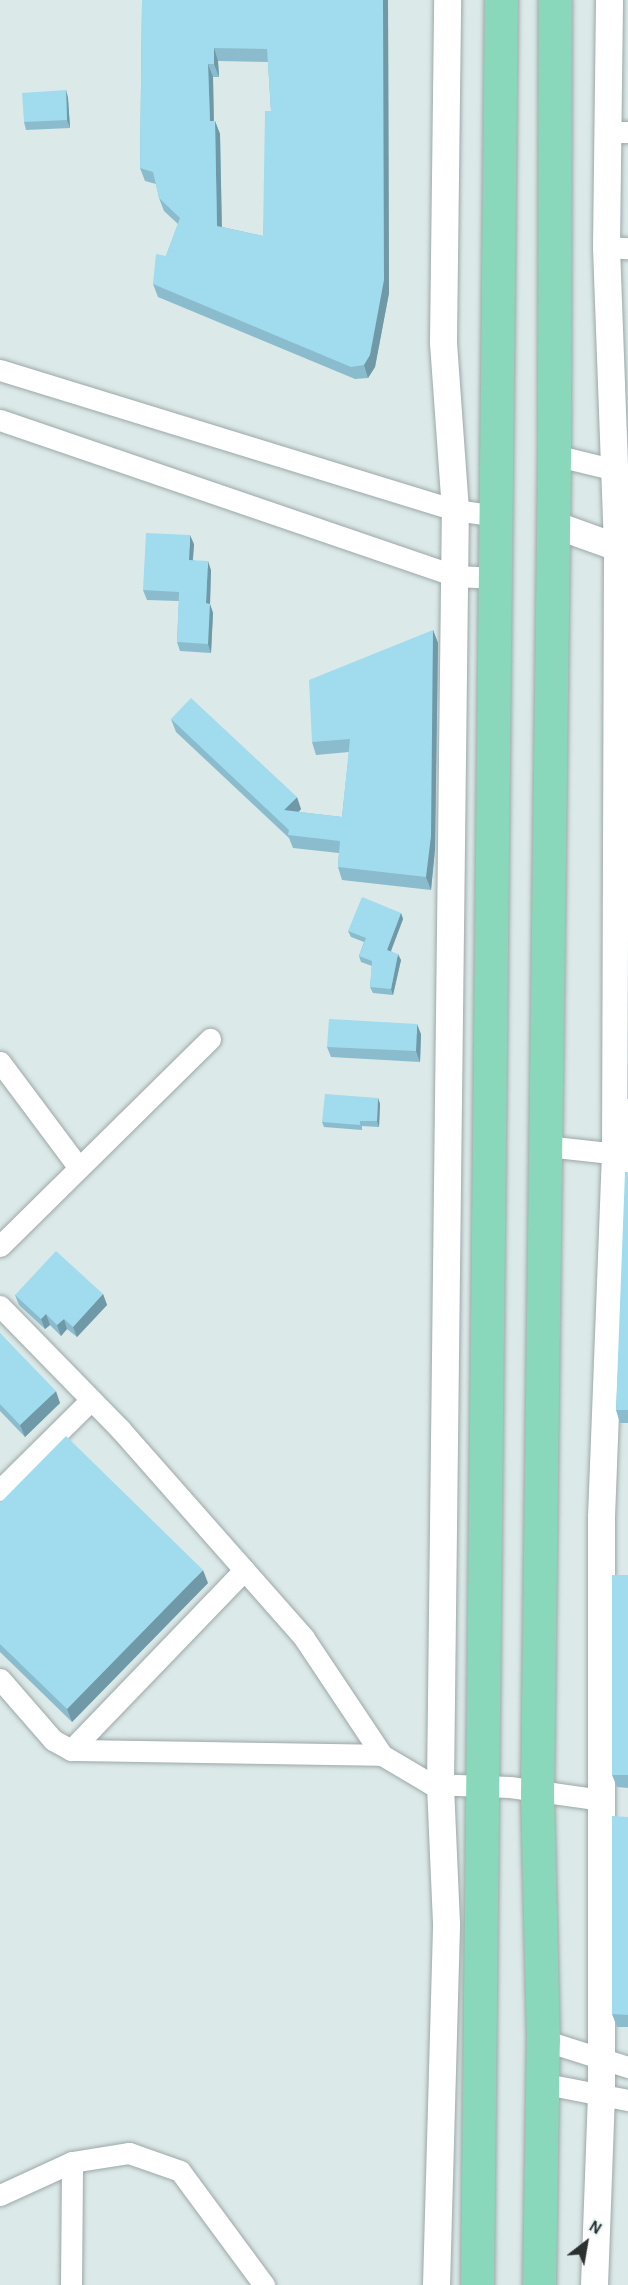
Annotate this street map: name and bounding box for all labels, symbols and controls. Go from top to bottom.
north arrow [556,2213,616,2273]
text: N [586,2218,604,2237]

